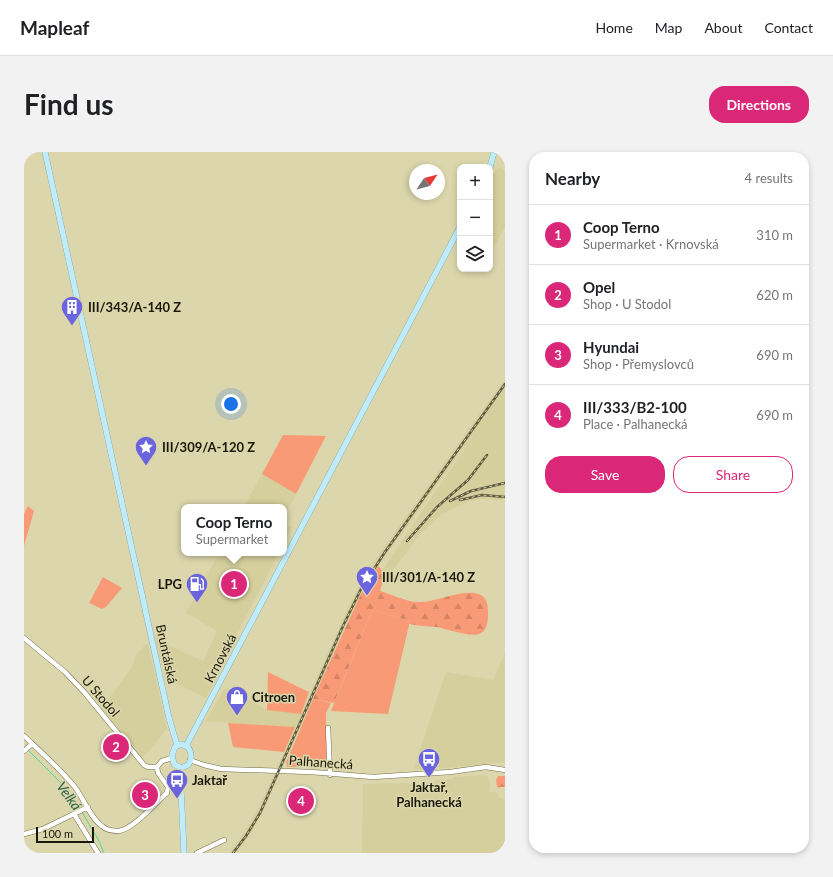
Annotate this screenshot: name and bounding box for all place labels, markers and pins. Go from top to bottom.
building icon: III/343/A-140 Z [59,294,85,327]
place label: III/343/A-140 Z [88,299,181,315]
place icon: III/309/A-120 Z [133,434,159,467]
place label: III/309/A-120 Z [162,439,255,455]
place icon: III/301/A-140 Z [354,564,380,597]
pin: 1 [221,569,247,599]
place label: III/301/A-140 Z [382,569,475,585]
fuel station icon: LPG [184,571,210,604]
place label: LPG [158,576,182,592]
shop icon: Citroen [224,684,250,717]
place label: Citroen [252,689,295,705]
pin: 2 [103,732,129,762]
bus stop icon: Jaktař, Palhanecká [416,746,442,779]
bus stop icon: Jaktař [164,767,190,800]
place label: Jaktař [192,772,227,788]
place label: Jaktař, Palhanecká [396,779,462,810]
pin: 3 [132,780,158,810]
pin: 4 [288,786,314,816]

